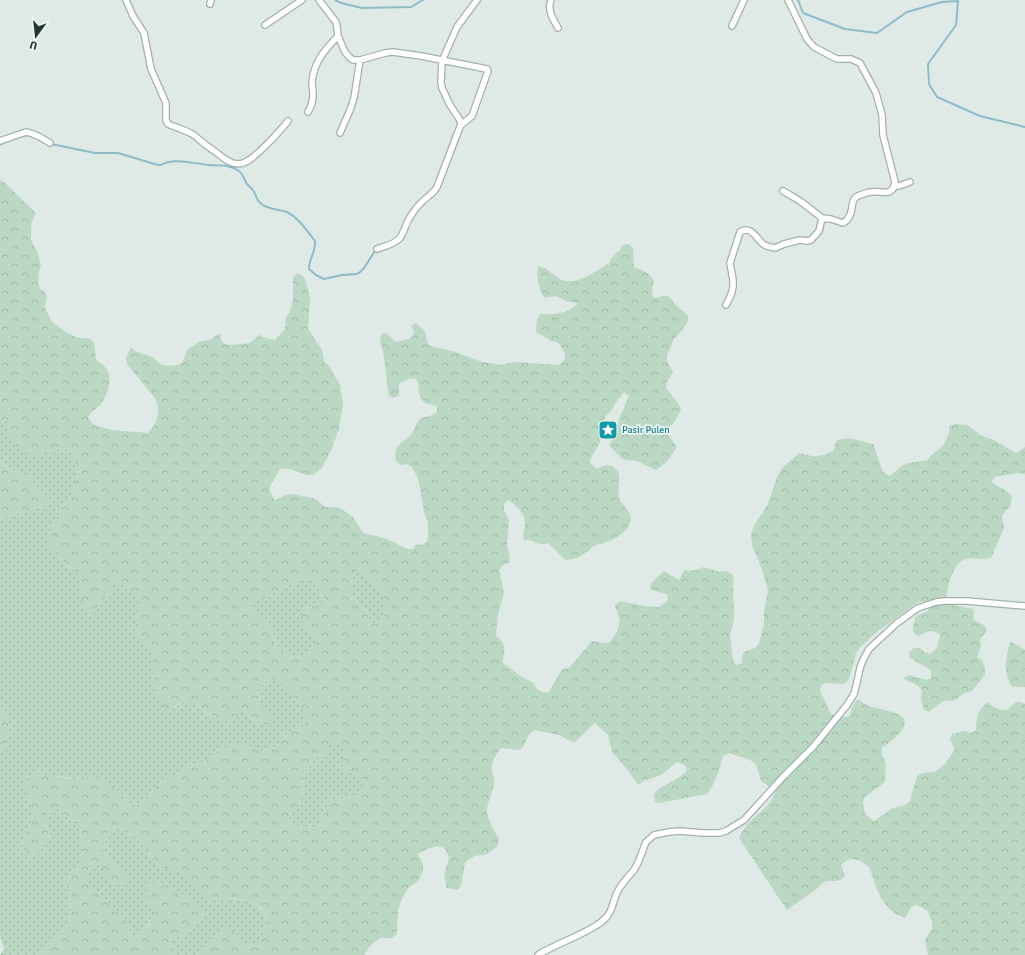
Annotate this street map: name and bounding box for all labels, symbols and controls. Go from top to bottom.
north arrow [16,16,56,56]
text: U [28,38,39,52]
place icon: Pasir Pulen [597,419,619,441]
place label: Pasir Pulen [622,424,670,436]

